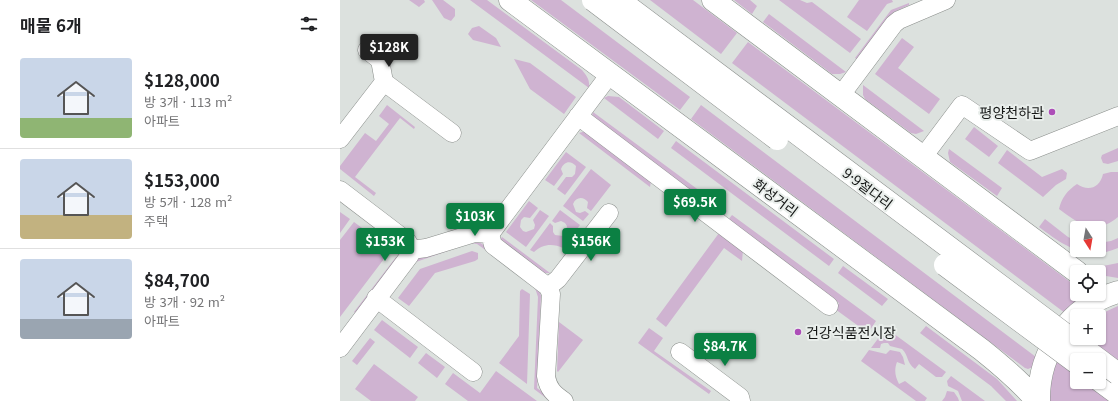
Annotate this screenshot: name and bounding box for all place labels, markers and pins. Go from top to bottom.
pin: $128K [361,34,417,68]
place label: 평양천하관 [980,102,1044,122]
marker: 평양천하관 [1047,107,1057,117]
pin: $69.5K [662,189,728,223]
pin: $103K [447,203,503,237]
pin: $153K [357,228,413,262]
pin: $156K [563,228,619,262]
place label: 건강식품전시장 [806,322,896,342]
marker: 건강식품전시장 [793,327,803,337]
pin: $84.7K [692,333,758,367]

